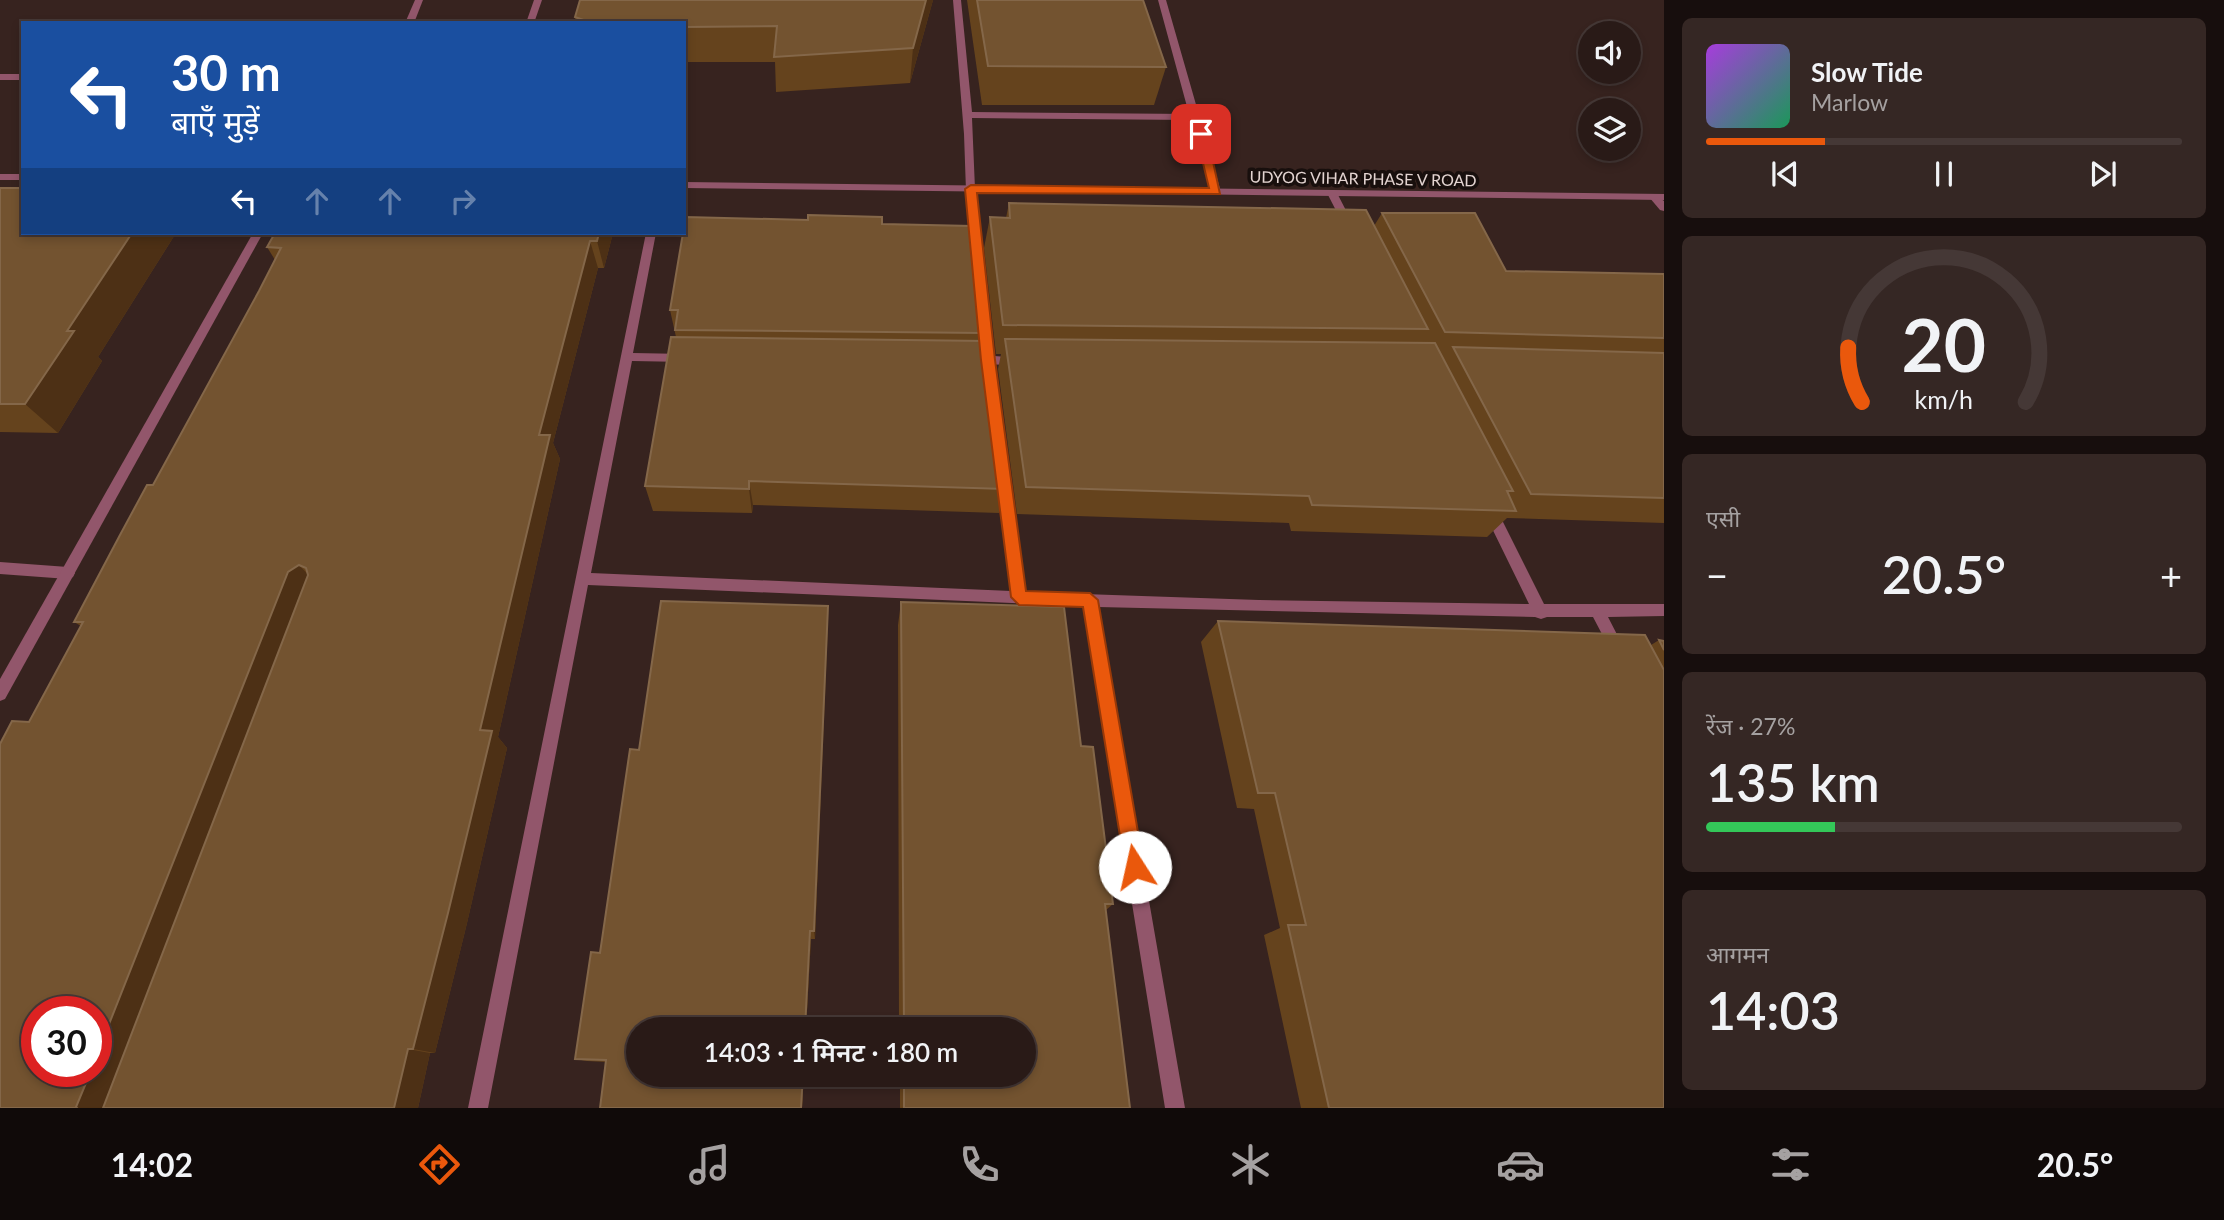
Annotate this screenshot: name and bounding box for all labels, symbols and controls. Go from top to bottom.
map controls [1578,21,1641,161]
button: sound [1578,21,1641,84]
text: 30 m [171,43,281,101]
icon: left [56,49,147,140]
text: Slow Tide [1811,56,1923,88]
text: Marlow [1811,88,1888,116]
button: layers [1578,98,1641,161]
text: बाएँ मुड़ें [171,102,260,141]
pin [1171,104,1231,164]
icon: arrive [1182,115,1220,153]
icon: previous [1766,155,1804,193]
icon: pause [1925,155,1963,193]
icon: next [2084,155,2122,193]
street label: UDYOG VIHAR PHASE V ROAD [1249,167,1477,189]
icon: left [225,182,263,220]
icon: ahead [298,182,336,220]
icon: ahead [371,182,409,220]
icon: right [444,182,482,220]
text: 20 [1902,300,1986,388]
text: km/h [1915,384,1973,414]
text: एसी [1706,504,1740,532]
text: 20.5° [1882,543,2006,605]
text: − [1706,552,1728,598]
text: + [2160,552,2182,598]
text: रेंज · 27% [1706,712,1795,740]
text: 135 km [1706,751,1880,813]
position arrow [1098,830,1172,904]
text: आगमन [1706,940,1769,968]
text: 14:03 [1706,979,1840,1041]
speed limit sign: 30 [21,996,112,1087]
text: 14:03 · 1 मिनट · 180 m [704,1036,958,1068]
icon: directions [415,1140,464,1189]
icon: music [685,1140,734,1189]
icon: phone [955,1140,1004,1189]
icon: climate [1226,1140,1275,1189]
icon: car [1496,1140,1545,1189]
icon: filters [1766,1140,1815,1189]
text: 14:02 [111,1145,193,1184]
text: 20.5° [2037,1145,2113,1184]

